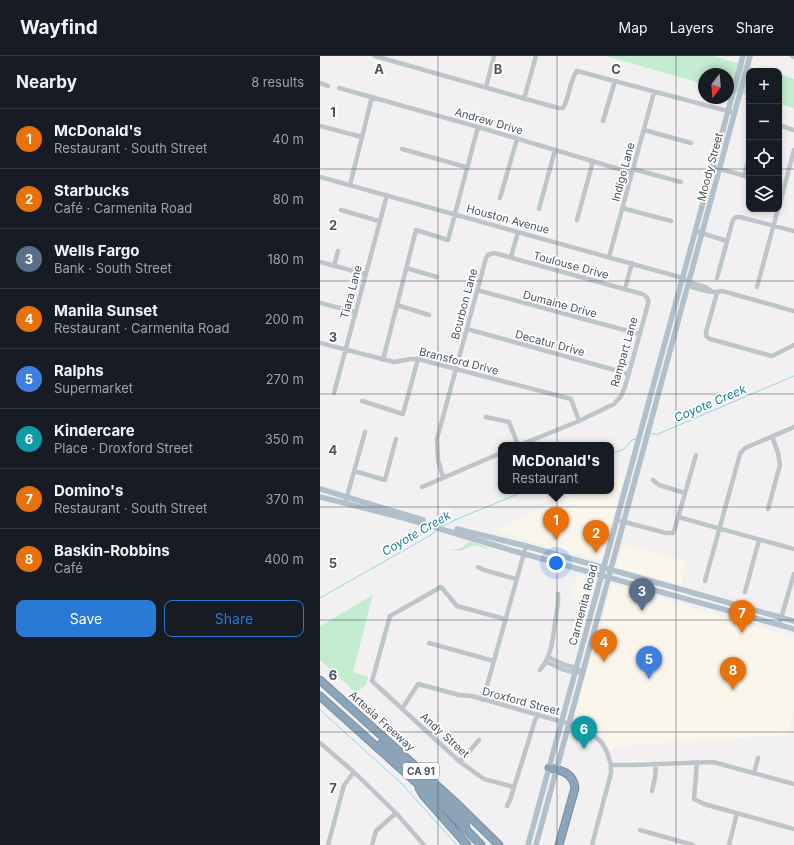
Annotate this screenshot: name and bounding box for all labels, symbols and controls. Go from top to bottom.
text: Wayfind [20,16,98,39]
text: Map [619,19,648,36]
text: Layers [670,19,714,36]
text: Share [736,19,774,36]
text: A [374,61,384,77]
text: B [494,61,503,77]
text: C [611,61,621,77]
north arrow [698,68,734,104]
map controls [746,68,782,212]
button: + [746,68,782,104]
text: Nearby [16,72,77,92]
text: 8 results [251,74,304,90]
text: 1 [330,104,336,120]
button: − [746,104,782,140]
street label: Andrew Drive [453,105,525,137]
text: McDonald's [54,121,142,140]
text: 1 [26,131,32,147]
text: 40 m [272,131,304,147]
street label: Moody Street [694,131,726,203]
text: Restaurant · South Street [54,140,207,156]
button: locate [746,140,782,176]
street label: Indigo Lane [608,141,638,203]
button: layers [746,176,782,212]
text: Starbucks [54,181,129,200]
text: 2 [25,191,33,207]
text: 80 m [273,191,304,207]
text: Café · Carmenita Road [54,200,192,216]
street label: Houston Avenue [465,201,551,237]
text: 2 [329,217,337,233]
text: Wells Fargo [54,241,140,260]
street label: Toulouse Drive [532,248,610,282]
text: 3 [25,251,33,267]
text: 180 m [267,251,304,267]
text: Bank · South Street [54,260,172,276]
street label: Tiara Lane [337,264,365,320]
street label: Bourbon Lane [448,267,480,341]
street label: Dumaine Drive [521,287,599,321]
text: Manila Sunset [54,301,158,320]
text: 4 [25,311,33,327]
text: 200 m [265,311,304,327]
street label: Rampart Lane [607,315,641,389]
text: Restaurant · Carmenita Road [54,320,229,336]
street label: Decatur Drive [514,327,586,359]
text: 3 [329,329,337,345]
street label: Bransford Drive [418,344,500,378]
text: Ralphs [54,361,104,380]
text: 5 [25,371,33,387]
text: 270 m [266,371,304,387]
text: Supermarket [54,380,133,396]
water label: Coyote Creek [672,381,749,425]
text: Kindercare [54,421,135,440]
text: 6 [25,431,33,447]
text: 350 m [265,431,304,447]
text: Place · Droxford Street [54,440,193,456]
text: 4 [329,442,338,458]
popup [498,442,614,494]
text: McDonald's [512,451,600,470]
text: Restaurant [512,470,578,486]
text: Domino's [54,481,123,500]
text: 7 [25,491,33,507]
text: 370 m [266,491,304,507]
text: Restaurant · South Street [54,500,207,516]
water label: Coyote Creek [379,507,453,559]
pin: 1 [543,507,569,540]
pin: 2 [583,520,609,553]
text: Baskin-Robbins [54,541,170,560]
text: 8 [25,551,33,567]
text: 400 m [264,551,304,567]
your location [546,553,566,573]
text: 5 [329,555,337,571]
text: Café [54,560,83,576]
street label: Carmenita Road [565,563,601,647]
pin: 3 [629,578,655,611]
button: Save [16,600,156,637]
button: Share [164,600,304,637]
pin: 7 [729,600,755,633]
pin: 4 [591,629,617,662]
pin: 5 [636,646,662,679]
pin: 8 [720,657,746,690]
text: 6 [329,667,337,683]
street label: Droxford Street [481,684,562,718]
street label: Artesia Freeway [346,688,418,754]
street label: Andy Street [418,709,473,761]
pin: 6 [571,716,597,749]
road number: CA 91 [403,763,439,779]
text: 7 [329,780,337,796]

